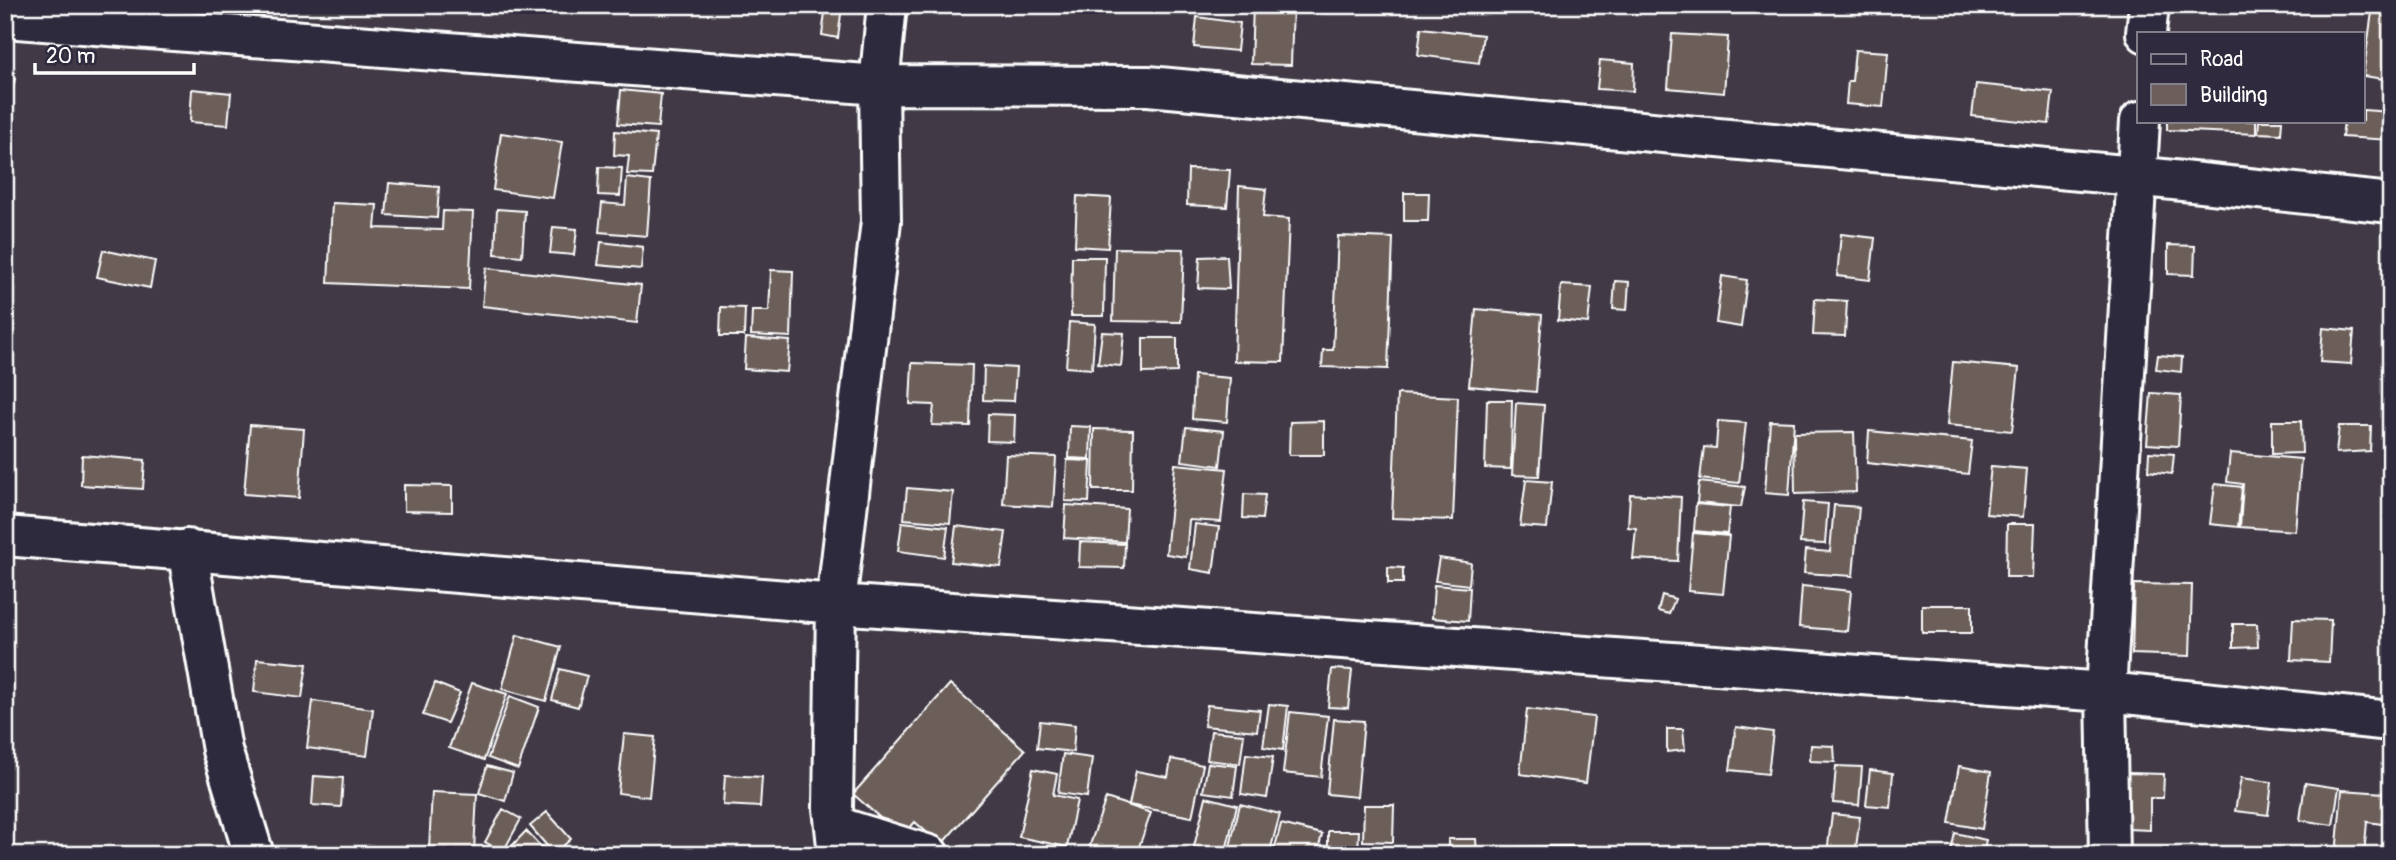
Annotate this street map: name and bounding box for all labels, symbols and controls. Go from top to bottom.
scale bar [35,32,194,76]
legend [2137,32,2364,122]
text: 20 m [46,43,95,70]
text: Road [2200,46,2244,73]
text: Building [2200,82,2267,109]

